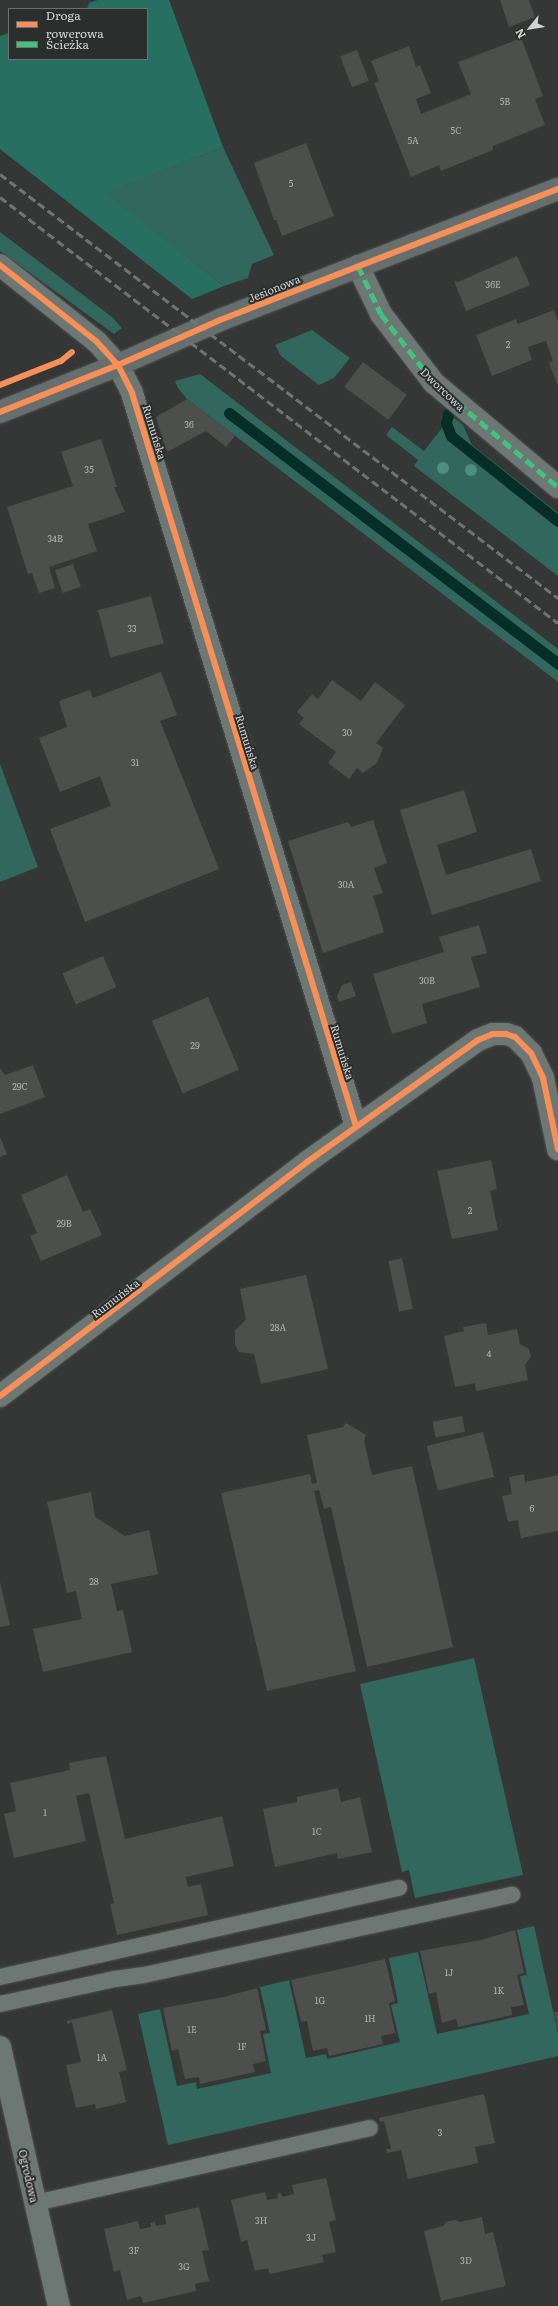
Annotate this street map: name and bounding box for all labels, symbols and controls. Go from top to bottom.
text: Droga rowerowa [46,6,104,42]
legend [8,8,148,60]
north arrow [510,8,550,48]
text: N [510,26,529,42]
text: Ścieżka [46,35,89,53]
house number: 5B [500,96,510,106]
house number: 5C [451,125,461,135]
house number: 5A [407,135,419,145]
house number: 5 [289,178,293,188]
street label: Jesionowa [246,272,302,304]
house number: 36E [485,279,501,289]
house number: 2 [506,339,510,349]
street label: Dworcowa [418,365,468,413]
street label: Rumuńska [140,403,170,461]
house number: 36 [184,419,194,429]
house number: 35 [84,464,94,474]
house number: 34B [47,533,63,543]
house number: 33 [127,623,137,633]
street label: Rumuńska [233,713,263,771]
house number: 30 [342,727,352,737]
house number: 31 [131,757,139,767]
house number: 30A [338,879,354,889]
house number: 30B [419,975,435,985]
street label: Rumuńska [328,1023,358,1081]
house number: 29 [190,1040,200,1050]
house number: 29C [12,1081,28,1091]
house number: 2 [468,1205,472,1215]
house number: 29B [56,1218,72,1228]
street label: Rumuńska [88,1276,142,1320]
house number: 28A [270,1322,286,1332]
house number: 4 [487,1348,491,1358]
house number: 6 [530,1503,534,1513]
house number: 28 [89,1576,99,1586]
house number: 1 [43,1807,47,1817]
house number: 1C [312,1826,322,1836]
house number: 1J [445,1967,453,1977]
house number: 1K [494,1985,504,1995]
house number: 1G [315,1995,325,2005]
house number: 1H [364,2013,376,2023]
house number: 1E [187,2024,197,2034]
house number: 1F [237,2041,247,2051]
house number: 1A [97,2052,107,2062]
house number: 3 [438,2127,442,2137]
street label: Ogrodowa [16,2148,42,2204]
house number: 3H [255,2215,267,2225]
house number: 3J [306,2232,316,2242]
house number: 3F [129,2245,139,2255]
house number: 3D [460,2255,472,2265]
house number: 3G [178,2261,190,2271]

